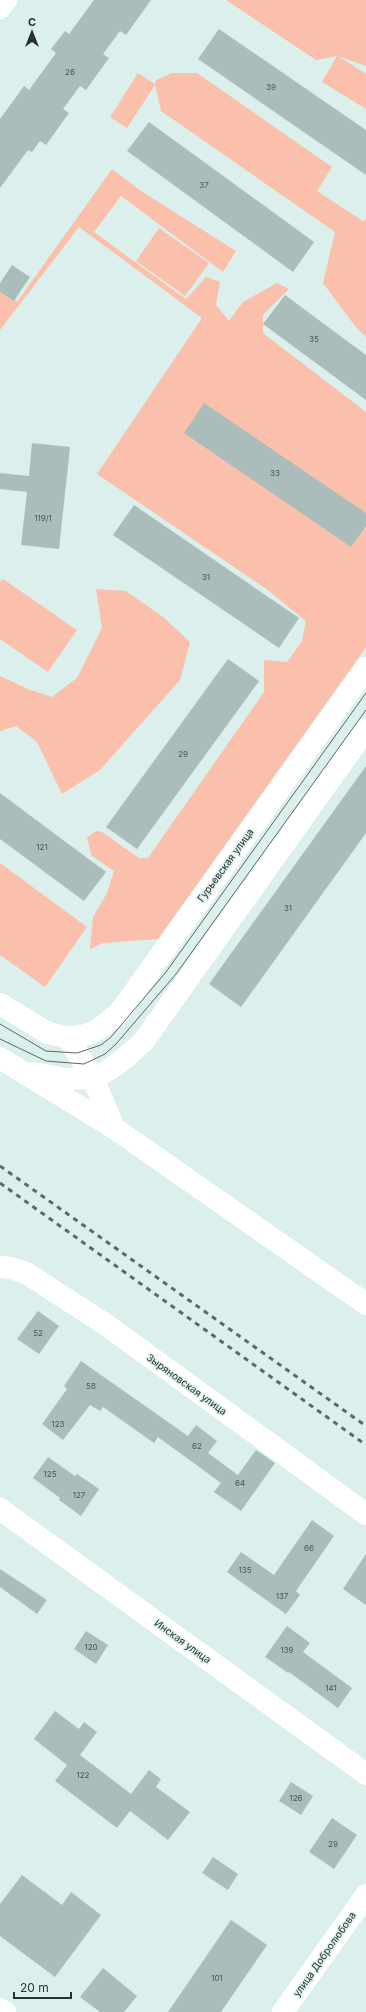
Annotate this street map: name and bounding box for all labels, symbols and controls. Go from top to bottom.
north arrow [12,12,52,52]
text: С [28,15,36,29]
house number: 26 [65,67,75,77]
house number: 39 [266,82,276,92]
house number: 37 [199,180,209,190]
house number: 35 [309,334,319,344]
house number: 33 [270,468,280,478]
house number: 119/1 [34,513,52,523]
house number: 31 [202,572,210,582]
house number: 29 [178,749,188,759]
street label: Гурьевская улица [194,826,256,904]
house number: 121 [36,842,48,852]
house number: 31 [284,903,292,913]
house number: 52 [33,1328,43,1338]
street label: Зыряновская улица [145,1351,229,1417]
house number: 58 [86,1381,96,1391]
house number: 123 [51,1419,65,1429]
house number: 62 [192,1441,202,1451]
house number: 125 [44,1469,57,1479]
house number: 64 [235,1478,245,1488]
house number: 127 [73,1490,86,1500]
house number: 66 [304,1543,314,1553]
house number: 135 [238,1565,252,1575]
house number: 137 [276,1591,289,1601]
street label: Инская улица [152,1616,214,1666]
house number: 120 [84,1642,98,1652]
house number: 139 [280,1645,294,1655]
house number: 141 [325,1683,337,1693]
house number: 122 [76,1770,90,1780]
house number: 126 [289,1793,303,1803]
house number: 29 [328,1839,338,1849]
street label: улица Добролюбова [290,1909,358,1999]
house number: 101 [211,1973,223,1983]
scale bar [14,1974,71,2000]
text: 20 m [20,1980,49,1995]

